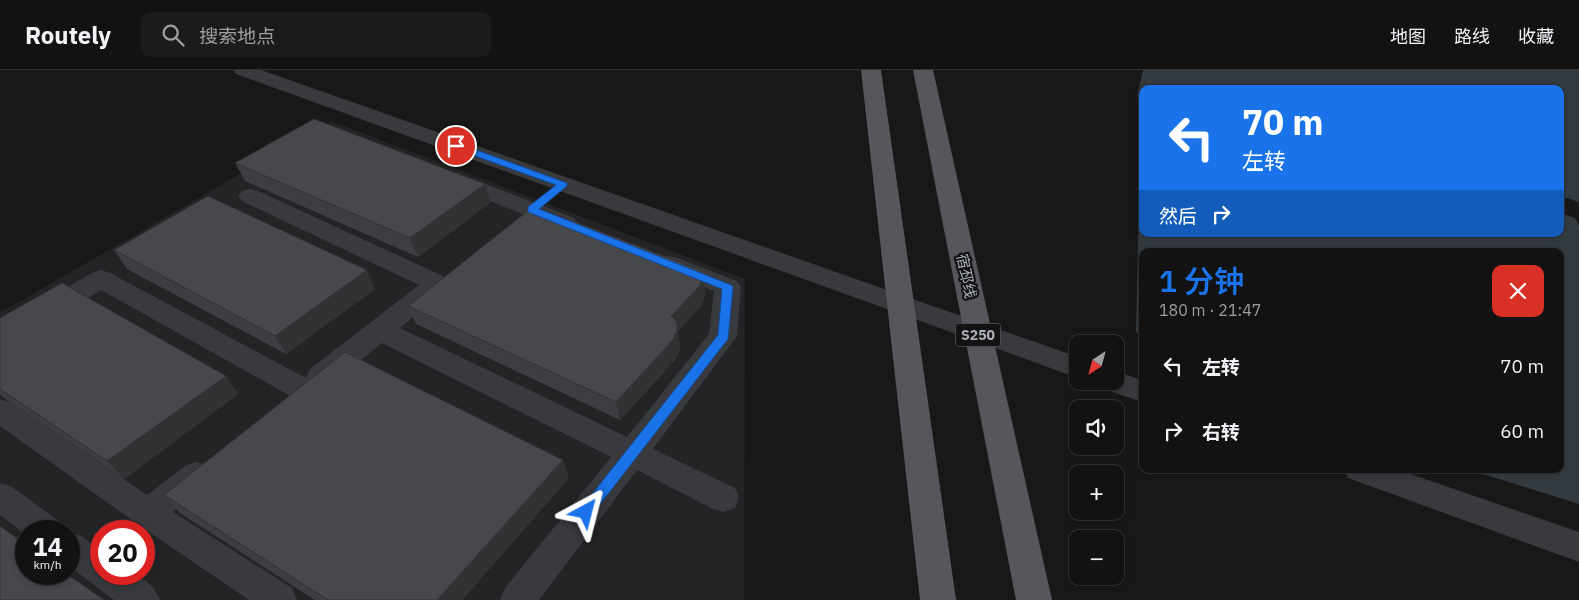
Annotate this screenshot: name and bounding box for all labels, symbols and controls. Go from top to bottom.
search box [141,12,491,57]
text: Routely [25,19,111,51]
icon: search [159,21,187,49]
text: 搜索地点 [199,24,275,48]
text: 地图 [1390,25,1426,48]
text: 路线 [1454,25,1490,48]
text: 收藏 [1518,25,1554,48]
text: 70 m [1242,99,1324,145]
icon: left [1159,105,1224,170]
pin [435,125,477,167]
icon: arrive [442,132,470,160]
text: 左转 [1242,146,1286,175]
icon: right [1207,200,1235,228]
text: 然后 [1159,204,1197,228]
street label: 宿邳线 [953,252,980,300]
text: 1 分钟 [1159,261,1244,300]
button: close [1492,265,1544,317]
text: 180 m · 21:47 [1159,300,1261,320]
road number: S250 [956,324,1000,346]
north arrow [1069,335,1124,390]
map controls [1069,335,1124,585]
icon: left [1159,352,1187,380]
text: 70 m [1500,354,1544,378]
text: 左转 [1202,355,1240,379]
button: sound [1069,400,1124,455]
icon: right [1159,417,1187,445]
text: 60 m [1500,419,1544,443]
text: 右转 [1202,420,1240,444]
button: + [1069,465,1124,520]
position arrow [559,485,611,537]
speed limit sign: 20 [90,520,155,585]
text: 14 [32,530,63,563]
button: − [1069,530,1124,585]
text: km/h [33,557,62,572]

